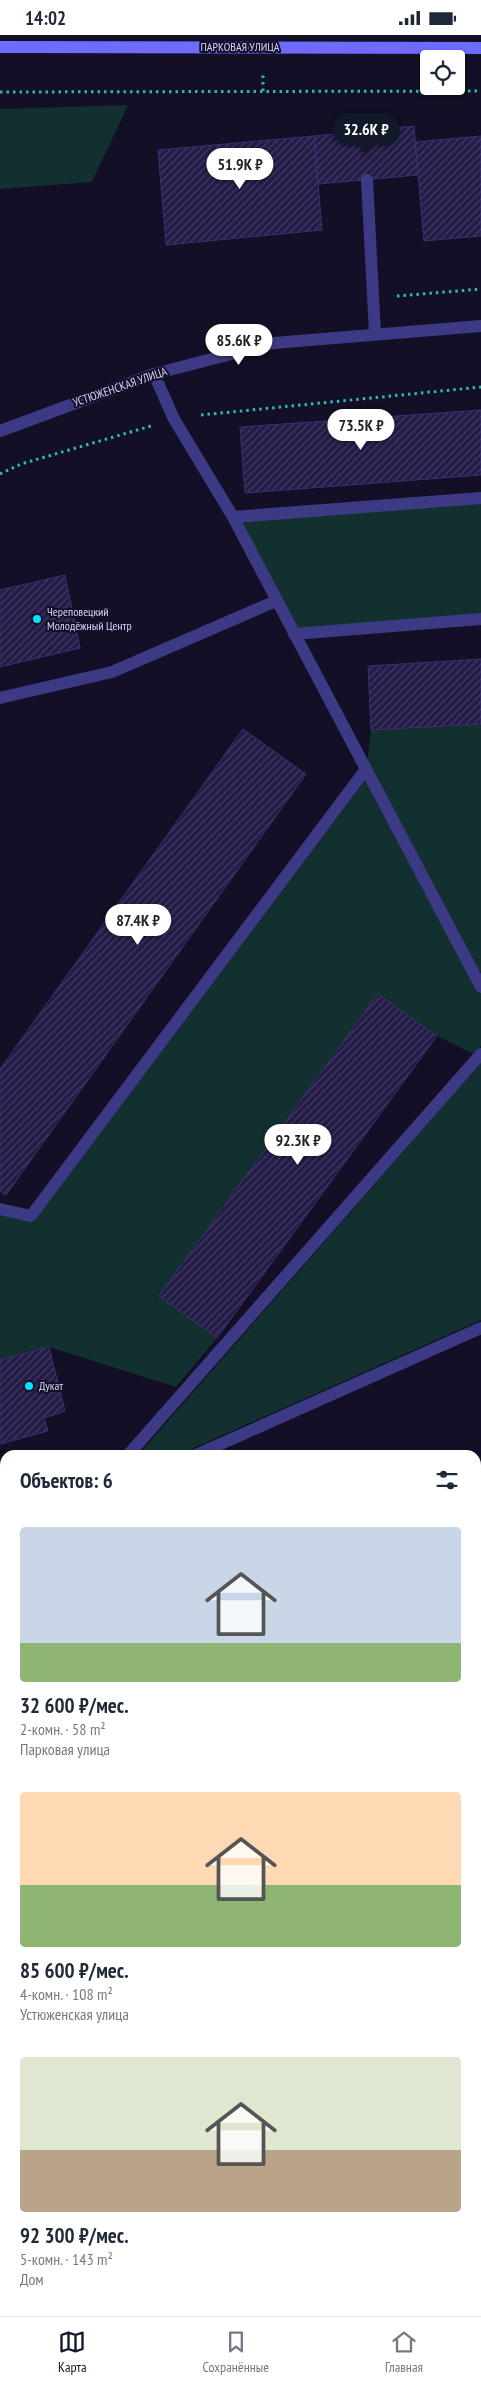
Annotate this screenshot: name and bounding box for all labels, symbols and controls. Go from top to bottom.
text: 14:02 [25,6,66,30]
street label: ПАРКОВАЯ УЛИЦА [201,39,280,54]
map controls [420,50,465,95]
button: locate [420,50,465,95]
pin: 32.6K ₽ [320,113,412,155]
text: 32.6K ₽ [343,119,389,139]
pin: 51.9K ₽ [194,147,286,190]
text: 51.9K ₽ [217,154,263,174]
pin: 85.6K ₽ [193,323,285,366]
text: 85.6K ₽ [216,330,262,350]
street label: УСТЮЖЕНСКАЯ УЛИЦА [71,363,169,410]
pin: 73.5K ₽ [315,409,407,451]
text: 73.5K ₽ [338,415,384,435]
place label: Череповецкий Молодёжный Центр [47,604,132,633]
marker: Череповецкий Молодёжный Центр [31,613,43,625]
pin: 87.4K ₽ [92,903,184,946]
text: 87.4K ₽ [116,910,160,930]
pin: 92.3K ₽ [252,1123,344,1166]
text: 92.3K ₽ [275,1130,321,1150]
place label: Дукат [39,1378,63,1393]
marker: Дукат [23,1380,35,1392]
icon: filters [433,1466,461,1494]
text: Объектов: 6 [20,1467,113,1494]
icon: home [196,1559,286,1649]
text: 32 600 ₽/мес. [20,1692,129,1719]
text: 2-комн. · 58 m² [20,1719,106,1739]
text: Парковая улица [20,1739,110,1759]
icon: home [196,1824,286,1914]
text: 85 600 ₽/мес. [20,1957,129,1984]
text: 4-комн. · 108 m² [20,1984,113,2004]
text: Устюженская улица [20,2004,129,2024]
icon: home [196,2089,286,2179]
text: 92 300 ₽/мес. [20,2222,129,2249]
text: 5-комн. · 143 m² [20,2249,113,2269]
text: Дом [20,2269,44,2289]
tab: Карта [58,2328,87,2376]
tab: Сохранённые [202,2328,269,2376]
tab: Главная [385,2328,423,2376]

